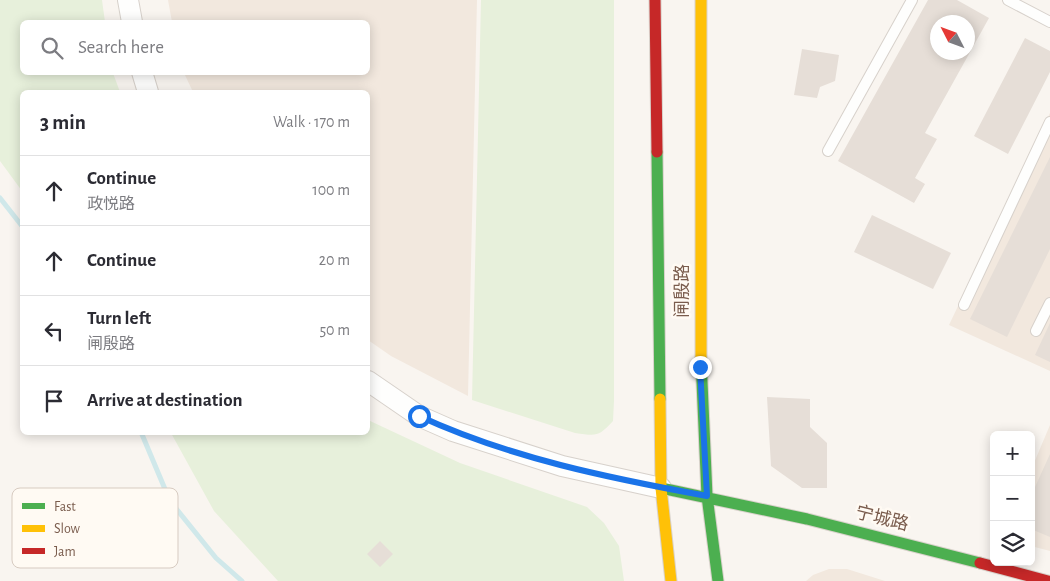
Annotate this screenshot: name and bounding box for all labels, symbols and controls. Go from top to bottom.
north arrow [930,15,975,60]
search box [20,20,370,75]
icon: search [38,34,66,62]
text: Search here [78,38,164,57]
text: 3 min [40,112,86,133]
text: Walk · 170 m [273,114,350,130]
text: Continue [87,169,156,188]
icon: ahead [40,177,68,205]
text: 100 m [312,182,350,198]
text: 政悦路 [87,196,135,212]
icon: ahead [40,247,68,275]
text: Continue [87,251,156,270]
text: 20 m [319,252,350,268]
street label: 闸殷路 [672,264,692,318]
text: Turn left [87,309,151,328]
icon: left [40,317,68,345]
text: 50 m [319,322,350,338]
text: 闸殷路 [87,336,135,352]
route end [689,356,712,379]
icon: arrive [40,387,68,415]
text: Arrive at destination [87,391,243,410]
route start [408,405,431,428]
map controls [990,431,1035,566]
button: + [990,431,1035,476]
button: − [990,476,1035,521]
legend [12,488,178,568]
text: Fast [54,500,76,514]
street label: 宁城路 [854,502,911,534]
button: layers [990,521,1035,566]
text: Slow [54,522,81,536]
text: Jam [54,545,76,559]

